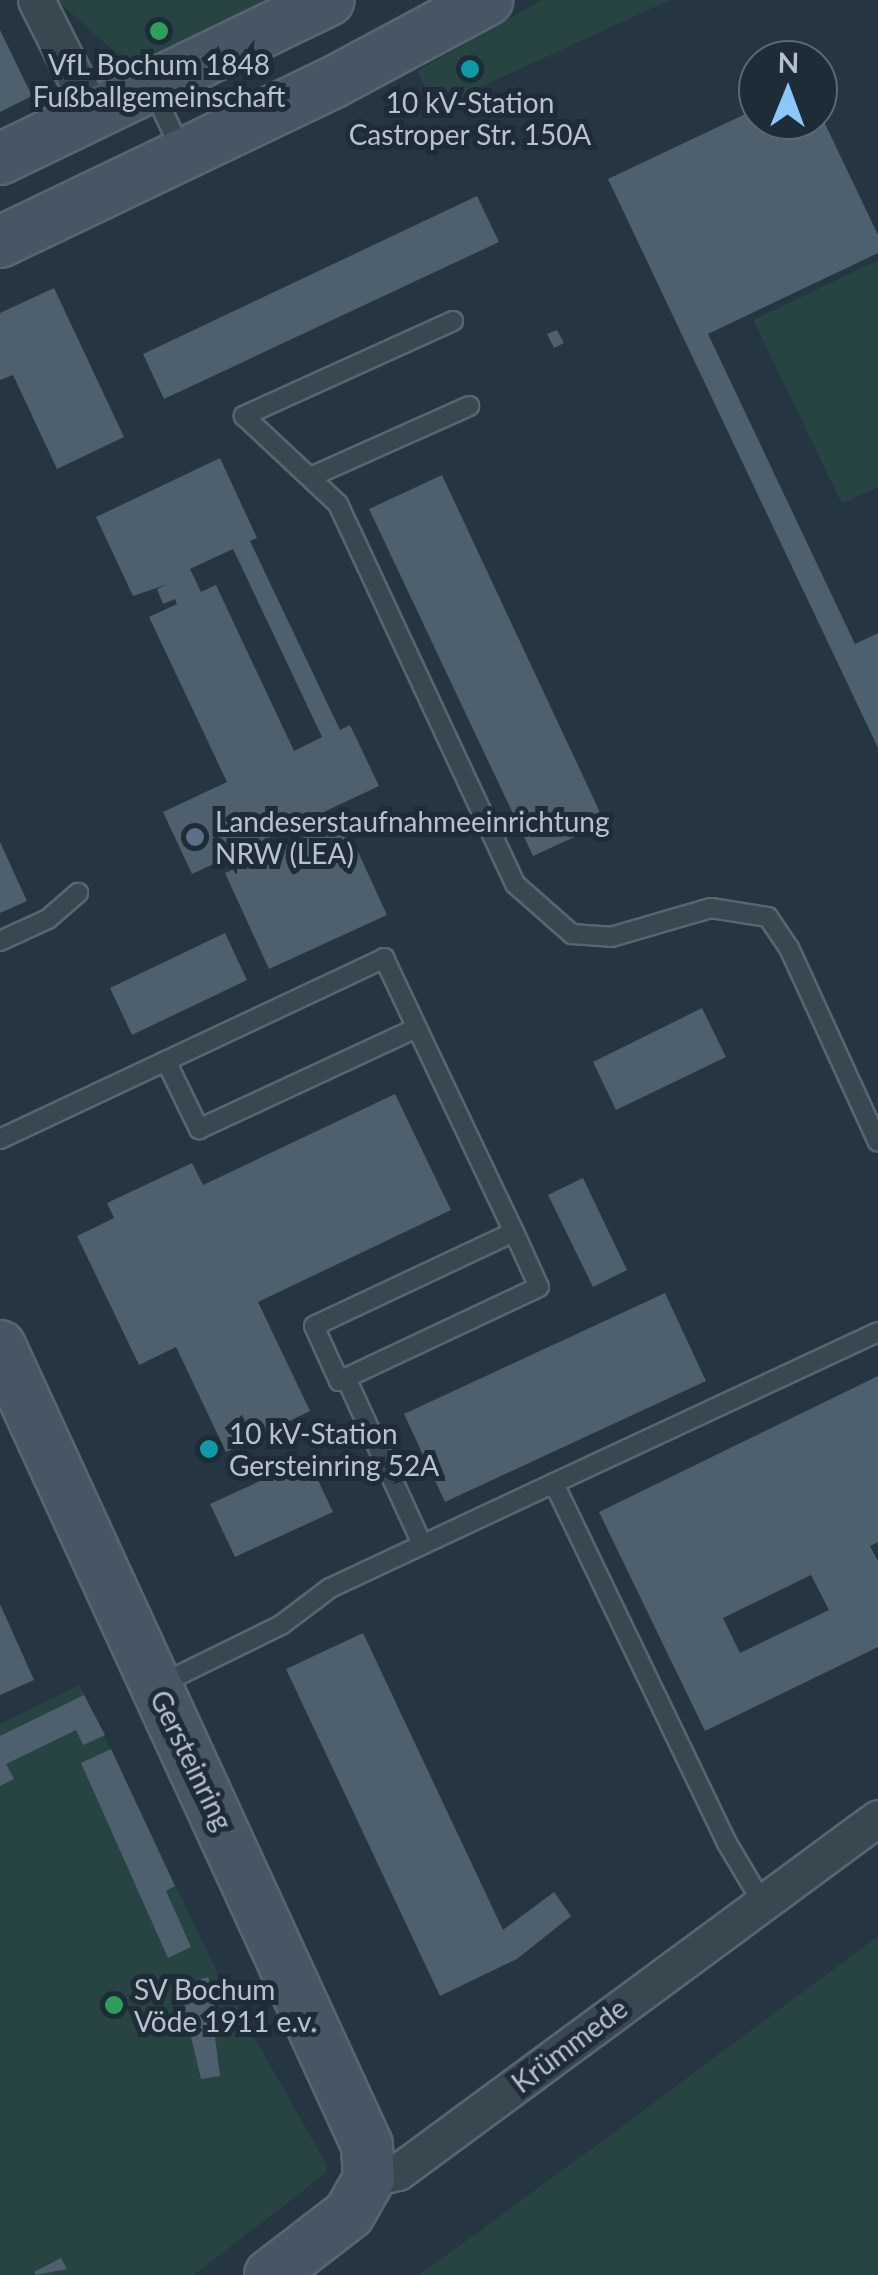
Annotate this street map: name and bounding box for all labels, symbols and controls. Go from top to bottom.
marker: VfL Bochum 1848 Fußballgemeinschaft [148,20,170,42]
north arrow [738,40,838,140]
text: N [777,45,800,79]
place label: VfL Bochum 1848 Fußballgemeinschaft [33,47,285,113]
marker: 10 kV-Station Castroper Str. 150A [459,58,481,80]
place label: 10 kV-Station Castroper Str. 150A [348,85,592,151]
place label: Landeserstaufnahmeeinrichtung NRW (LEA) [215,804,610,870]
marker: Landeserstaufnahmeeinrichtung NRW (LEA) [184,826,206,848]
place label: 10 kV-Station Gersteinring 52A [229,1416,439,1482]
marker: 10 kV-Station Gersteinring 52A [198,1438,220,1460]
street label: Gersteinring [144,1685,240,1835]
place label: SV Bochum Vöde 1911 e.v. [134,1972,317,2038]
street label: Krümmede [505,1991,633,2099]
marker: SV Bochum Vöde 1911 e.v. [103,1994,125,2016]

